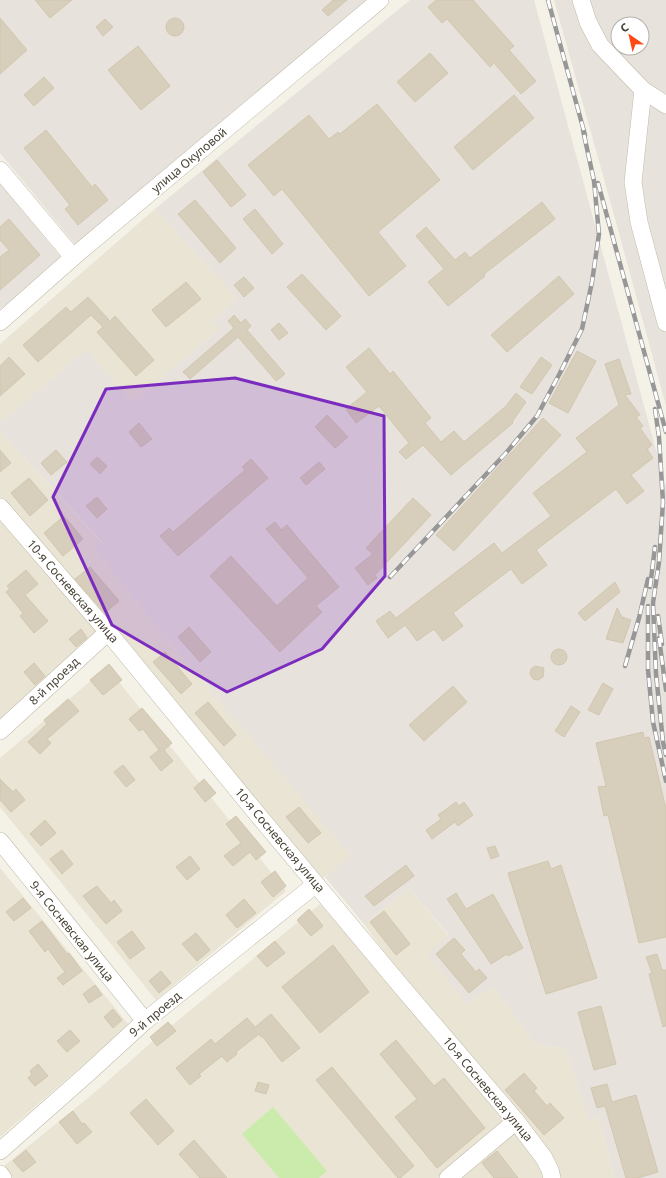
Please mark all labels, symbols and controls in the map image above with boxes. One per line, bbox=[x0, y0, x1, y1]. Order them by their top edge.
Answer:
north arrow bbox=[610, 16, 650, 56]
text: С bbox=[617, 19, 631, 36]
street label: улица Окуловой bbox=[148, 123, 230, 197]
street label: 10-я Сосневская улица bbox=[23, 536, 123, 646]
street label: 8-й проезд bbox=[25, 653, 83, 709]
street label: 10-я Сосневская улица bbox=[231, 784, 329, 896]
street label: 9-я Сосневская улица bbox=[26, 877, 118, 985]
street label: 9-й проезд bbox=[126, 987, 185, 1041]
street label: 10-я Сосневская улица bbox=[439, 1033, 537, 1145]

